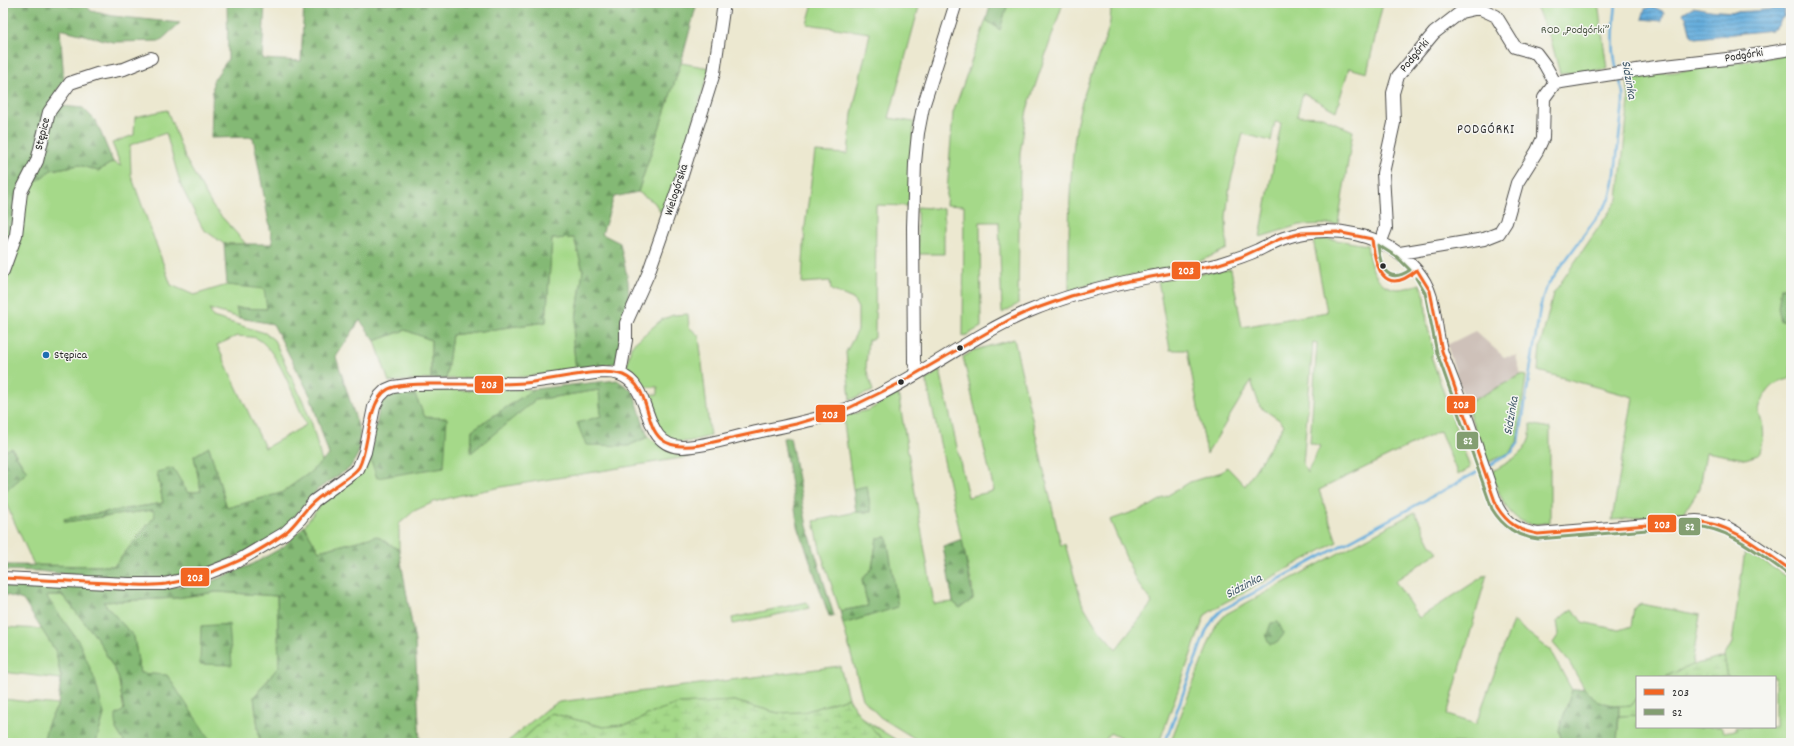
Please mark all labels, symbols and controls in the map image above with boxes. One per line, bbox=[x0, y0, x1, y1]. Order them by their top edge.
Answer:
park label: ROD „Podgórki” bbox=[1541, 22, 1610, 39]
street label: Podgórki bbox=[1396, 36, 1434, 76]
street label: Podgórki bbox=[1724, 45, 1764, 67]
water label: Sidzinka bbox=[1615, 59, 1641, 102]
street label: Stępice bbox=[31, 116, 55, 152]
district label: PODGÓRKI bbox=[1457, 121, 1515, 140]
street label: Wielogórska bbox=[661, 162, 693, 218]
line badge: 203 bbox=[1171, 261, 1201, 280]
unlabelled marker bbox=[1378, 261, 1388, 271]
text: 203 bbox=[1178, 264, 1194, 280]
unlabelled marker bbox=[955, 343, 965, 353]
place label: Stępica bbox=[54, 347, 88, 364]
marker: Stępica bbox=[41, 350, 51, 360]
line badge: 203 bbox=[474, 375, 504, 394]
unlabelled marker bbox=[896, 377, 906, 387]
text: 203 bbox=[481, 378, 497, 394]
water label: Sidzinka bbox=[1499, 394, 1525, 437]
line badge: 203 bbox=[1446, 395, 1476, 414]
text: 203 bbox=[1453, 398, 1469, 414]
line badge: 203 bbox=[815, 404, 846, 423]
text: 203 bbox=[822, 408, 838, 424]
line badge: S2 bbox=[1456, 431, 1479, 450]
text: S2 bbox=[1463, 434, 1473, 450]
line badge: 203 bbox=[1647, 514, 1677, 533]
line badge: S2 bbox=[1678, 517, 1701, 536]
text: 203 bbox=[1654, 518, 1670, 534]
text: S2 bbox=[1685, 520, 1695, 536]
line badge: 203 bbox=[180, 567, 210, 587]
water label: Sidzinka bbox=[1222, 569, 1266, 605]
text: 203 bbox=[187, 571, 203, 587]
legend bbox=[1636, 676, 1776, 728]
text: 203 bbox=[1672, 685, 1689, 702]
text: S2 bbox=[1672, 705, 1683, 722]

